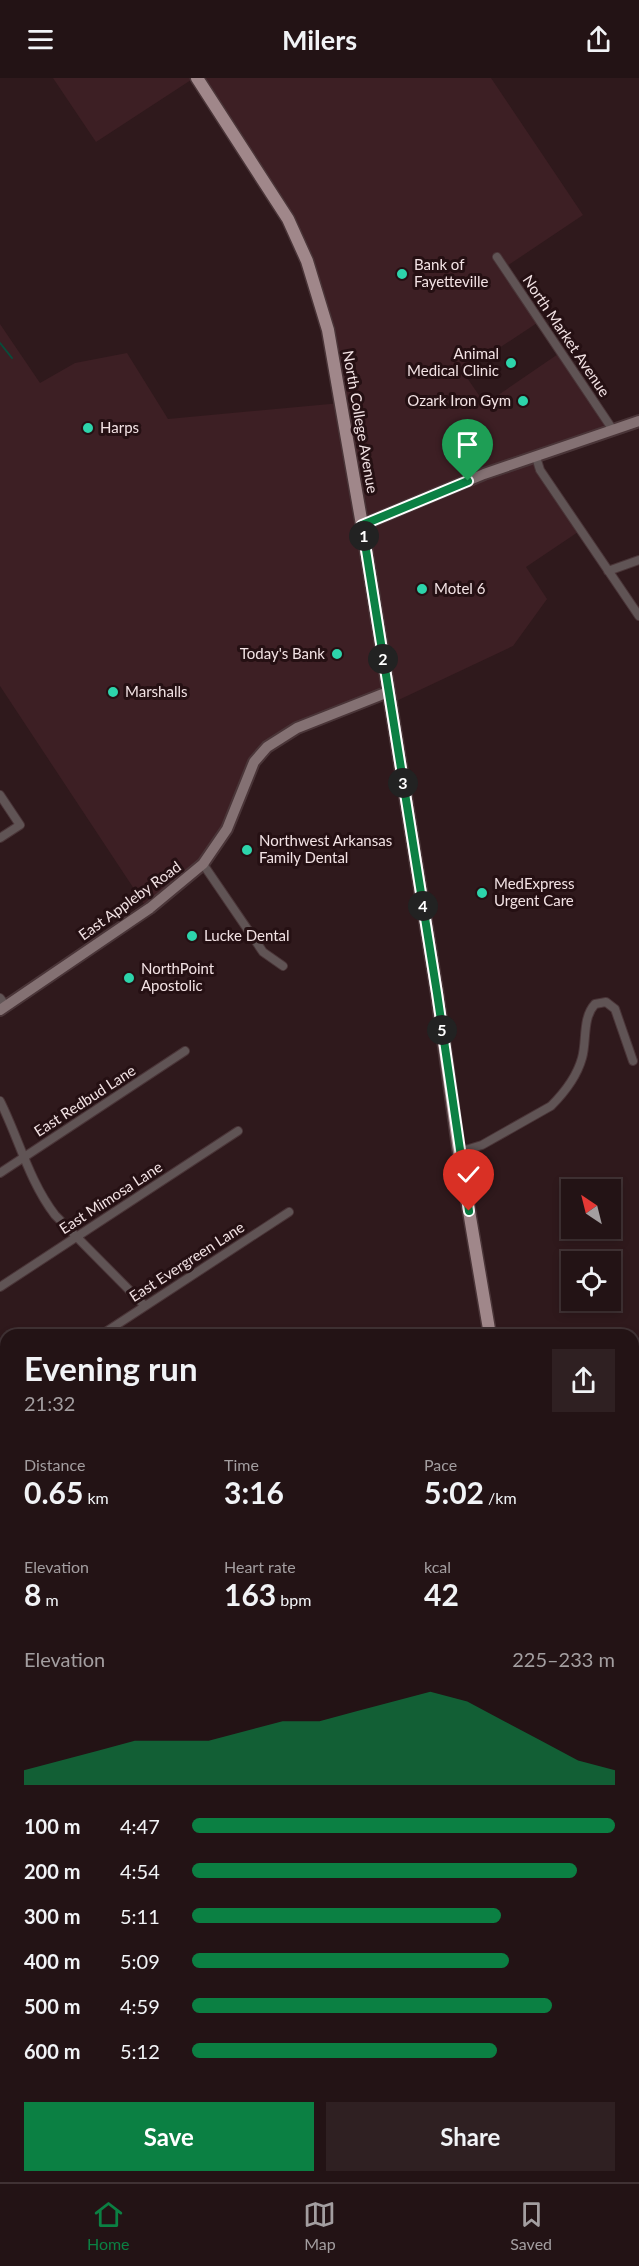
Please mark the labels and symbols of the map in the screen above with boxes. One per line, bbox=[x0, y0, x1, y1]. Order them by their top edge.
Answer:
place label: Bank of Fayetteville bbox=[414, 255, 488, 290]
marker: Bank of Fayetteville bbox=[395, 267, 409, 281]
street label: North Market Avenue bbox=[519, 271, 614, 400]
place label: Animal Medical Clinic bbox=[407, 344, 499, 379]
street label: North College Avenue bbox=[340, 349, 382, 495]
marker: Animal Medical Clinic bbox=[504, 356, 518, 370]
place label: Ozark Iron Gym bbox=[407, 391, 511, 409]
marker: Ozark Iron Gym bbox=[516, 394, 530, 408]
place label: Harps bbox=[100, 418, 139, 436]
pin bbox=[442, 419, 493, 481]
marker: Harps bbox=[81, 421, 95, 435]
pin: 1 bbox=[349, 521, 379, 551]
place label: Motel 6 bbox=[434, 579, 486, 597]
marker: Motel 6 bbox=[415, 582, 429, 596]
place label: Today's Bank bbox=[240, 644, 325, 662]
pin: 2 bbox=[368, 644, 398, 674]
marker: Today's Bank bbox=[330, 647, 344, 661]
place label: Marshalls bbox=[125, 682, 187, 700]
marker: Marshalls bbox=[106, 685, 120, 699]
pin: 3 bbox=[388, 768, 418, 798]
place label: Northwest Arkansas Family Dental bbox=[259, 831, 392, 866]
marker: Northwest Arkansas Family Dental bbox=[240, 843, 254, 857]
street label: East Appleby Road bbox=[75, 857, 184, 943]
place label: MedExpress Urgent Care bbox=[494, 874, 575, 909]
marker: MedExpress Urgent Care bbox=[475, 886, 489, 900]
pin: 4 bbox=[408, 891, 438, 921]
place label: Lucke Dental bbox=[204, 926, 290, 944]
marker: Lucke Dental bbox=[185, 929, 199, 943]
place label: NorthPoint Apostolic bbox=[141, 959, 215, 994]
marker: NorthPoint Apostolic bbox=[122, 971, 136, 985]
pin: 5 bbox=[427, 1015, 457, 1045]
street label: East Redbud Lane bbox=[30, 1061, 139, 1140]
pin bbox=[443, 1149, 494, 1211]
street label: East Mimosa Lane bbox=[56, 1157, 165, 1237]
north arrow bbox=[561, 1179, 621, 1239]
street label: East Evergreen Lane bbox=[126, 1217, 247, 1305]

